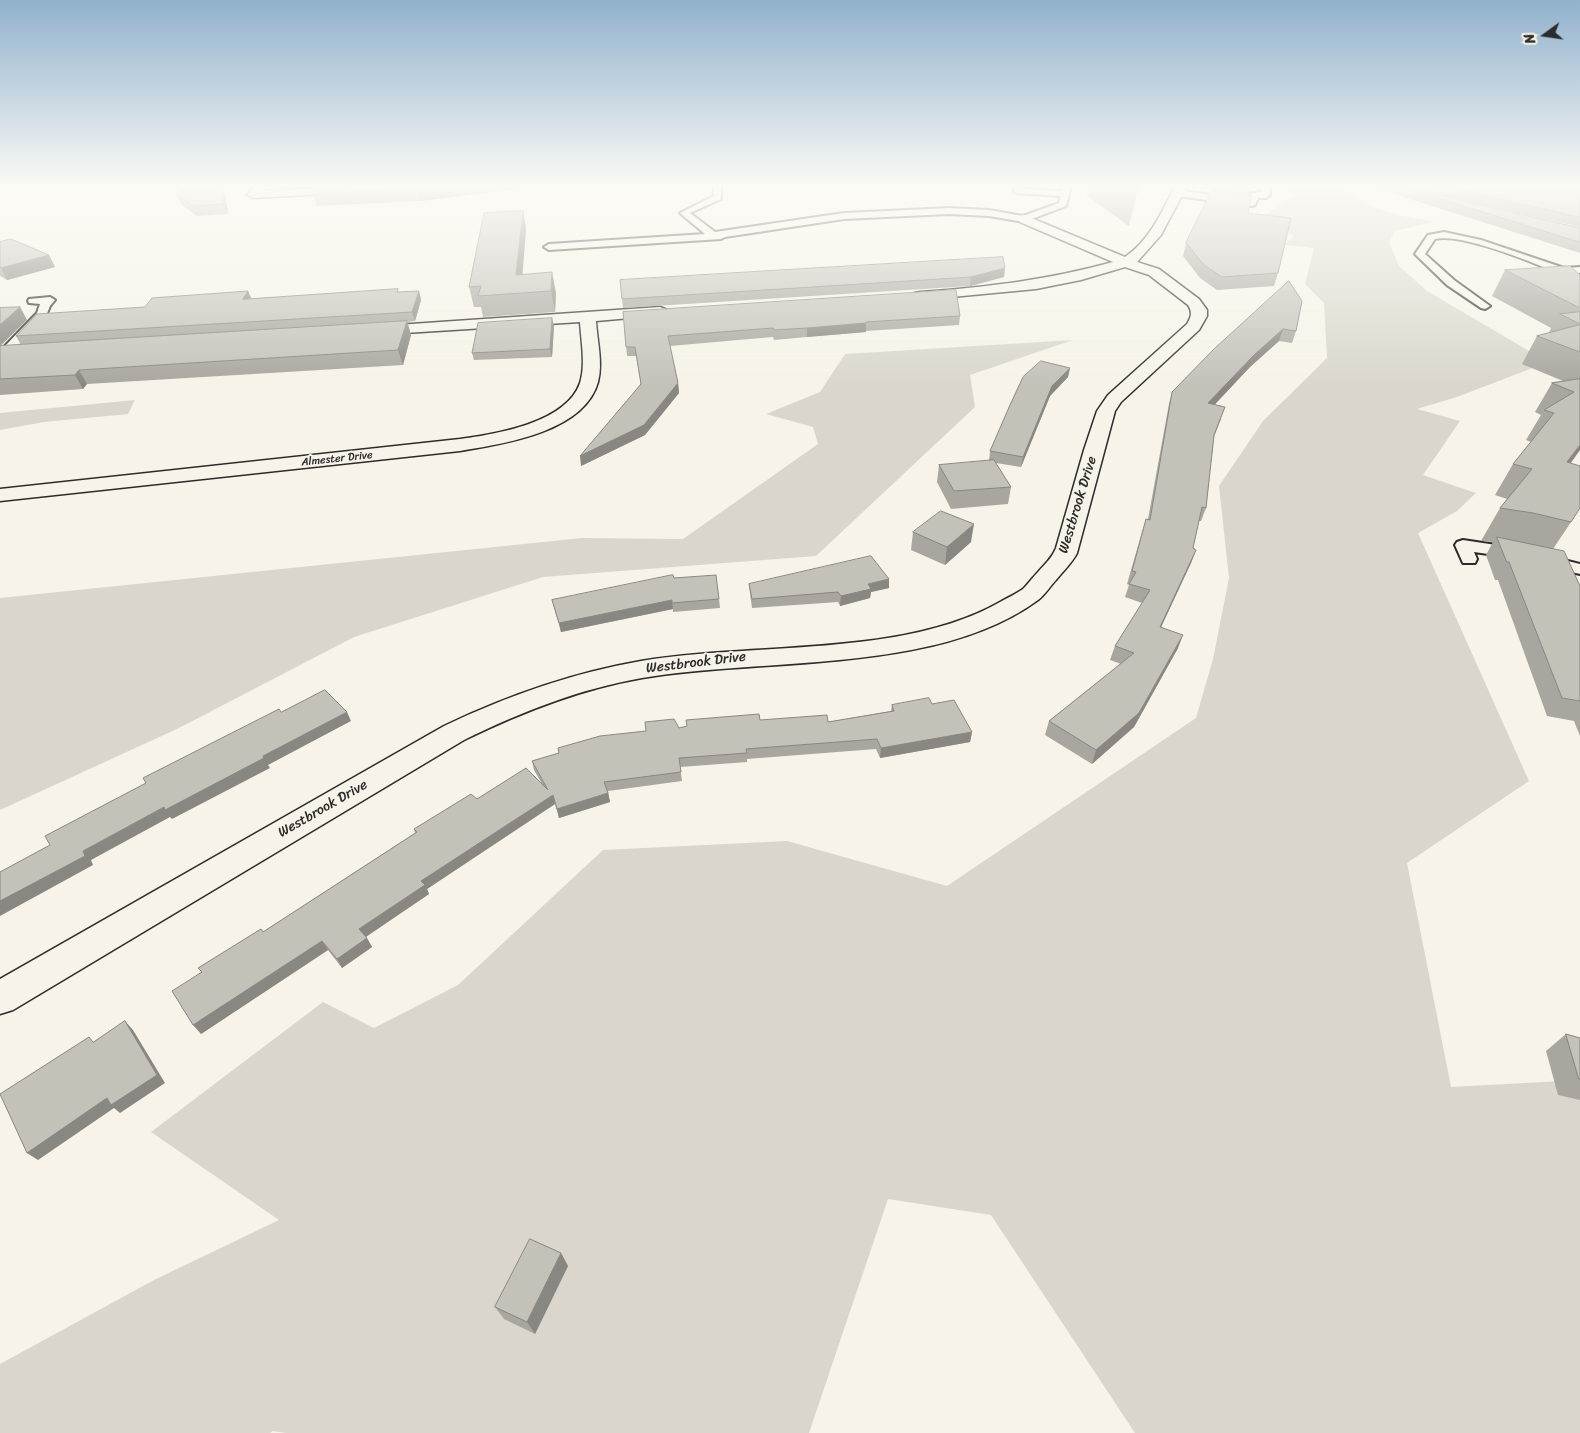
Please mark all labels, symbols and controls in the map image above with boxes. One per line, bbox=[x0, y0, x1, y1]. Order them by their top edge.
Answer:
north arrow bbox=[1520, 10, 1570, 60]
text: N bbox=[1517, 31, 1543, 46]
street label: Almester Drive bbox=[301, 449, 373, 469]
street label: Westbrook Drive bbox=[1055, 454, 1101, 556]
street label: Westbrook Drive bbox=[645, 649, 747, 677]
street label: Westbrook Drive bbox=[275, 777, 371, 841]

